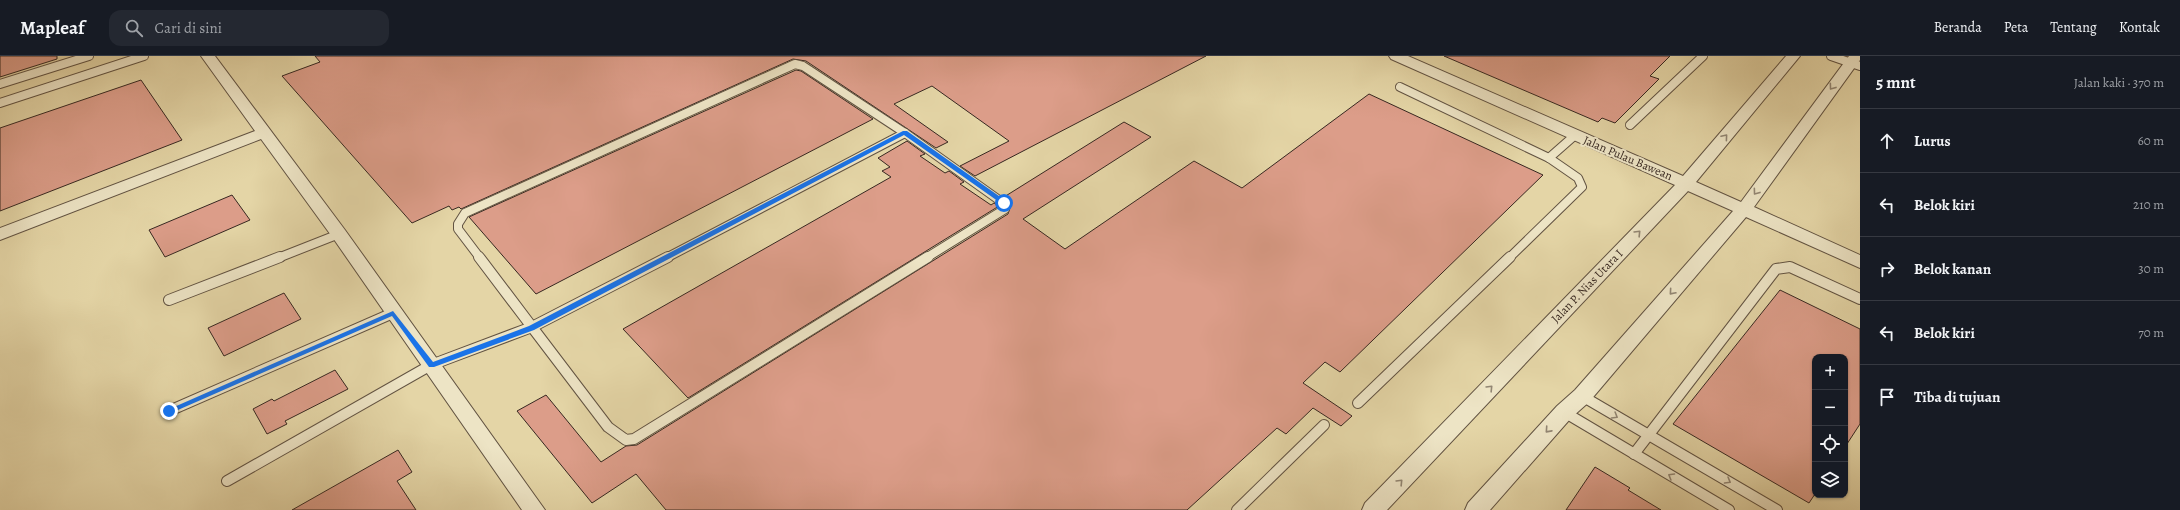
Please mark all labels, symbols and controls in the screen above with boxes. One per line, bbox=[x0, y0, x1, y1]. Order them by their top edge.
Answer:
search box bbox=[109, 10, 389, 46]
text: Mapleaf bbox=[20, 15, 85, 41]
icon: search bbox=[123, 17, 145, 39]
text: Cari di sini bbox=[155, 18, 222, 38]
text: Beranda bbox=[1934, 18, 1982, 37]
text: Peta bbox=[2004, 18, 2028, 37]
text: Tentang bbox=[2050, 18, 2097, 37]
text: Kontak bbox=[2119, 18, 2160, 37]
text: 5 mnt bbox=[1876, 71, 1916, 94]
text: Jalan kaki · 370 m bbox=[2074, 74, 2164, 91]
one-way arrow bbox=[1829, 83, 1837, 90]
icon: ahead bbox=[1876, 130, 1898, 152]
text: Lurus bbox=[1914, 131, 1951, 151]
street label: Jalan Pulau Bawean bbox=[1581, 132, 1675, 184]
text: 60 m bbox=[2138, 132, 2164, 149]
one-way arrow bbox=[1720, 134, 1727, 141]
one-way arrow bbox=[1754, 188, 1761, 195]
route start bbox=[995, 194, 1013, 212]
icon: left bbox=[1876, 194, 1898, 216]
text: Belok kiri bbox=[1914, 195, 1975, 215]
text: 210 m bbox=[2133, 196, 2164, 213]
one-way arrow bbox=[1633, 230, 1641, 238]
street label: Jalan P. Nias Utara I bbox=[1548, 246, 1626, 326]
icon: right bbox=[1876, 258, 1898, 280]
text: Belok kanan bbox=[1914, 259, 1991, 279]
text: 30 m bbox=[2138, 260, 2164, 277]
one-way arrow bbox=[1670, 287, 1677, 294]
icon: left bbox=[1876, 322, 1898, 344]
text: Belok kiri bbox=[1914, 323, 1975, 343]
text: 70 m bbox=[2138, 324, 2164, 341]
map controls bbox=[1812, 354, 1848, 498]
button: + bbox=[1812, 354, 1848, 390]
one-way arrow bbox=[1485, 385, 1493, 393]
icon: arrive bbox=[1876, 386, 1898, 408]
text: Tiba di tujuan bbox=[1914, 387, 2000, 407]
button: − bbox=[1812, 390, 1848, 426]
route end bbox=[160, 402, 178, 420]
one-way arrow bbox=[1611, 411, 1618, 418]
one-way arrow bbox=[1545, 425, 1553, 433]
button: locate bbox=[1812, 426, 1848, 462]
button: layers bbox=[1812, 462, 1848, 498]
one-way arrow bbox=[1668, 473, 1675, 480]
one-way arrow bbox=[1724, 477, 1731, 484]
one-way arrow bbox=[1395, 479, 1403, 487]

